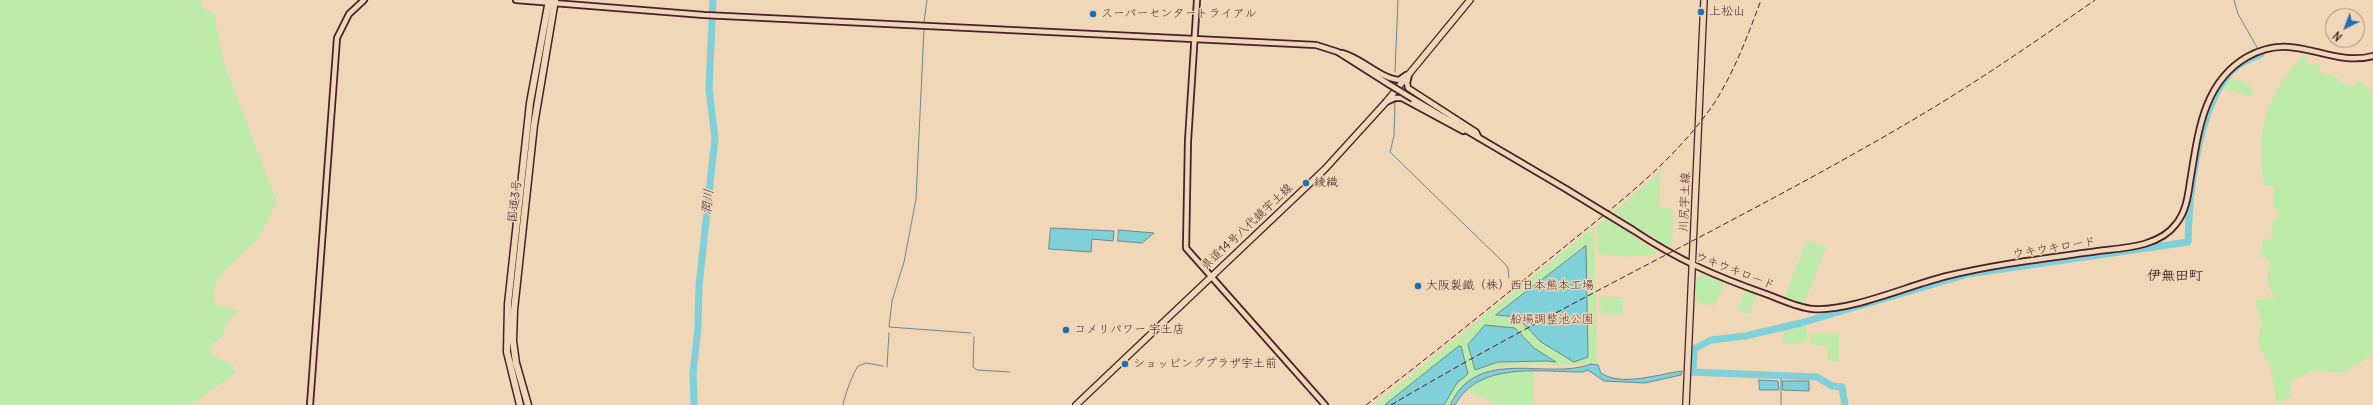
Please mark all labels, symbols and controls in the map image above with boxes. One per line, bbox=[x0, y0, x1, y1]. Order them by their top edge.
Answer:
place label: 上松山 bbox=[1709, 5, 1745, 19]
place label: スーパーセンタートライアル bbox=[1101, 7, 1257, 21]
marker: 上松山 bbox=[1696, 7, 1706, 17]
north arrow bbox=[2325, 8, 2365, 48]
marker: スーパーセンタートライアル bbox=[1088, 9, 1098, 19]
text: N bbox=[2330, 28, 2345, 44]
street label: 川尻宇土線 bbox=[1677, 172, 1693, 232]
place label: 綾織 bbox=[1314, 176, 1338, 190]
marker: 綾織 bbox=[1301, 178, 1311, 188]
street label: 国道3号 bbox=[505, 179, 525, 223]
street label: 県道14号八代鏡宇土線 bbox=[1198, 181, 1296, 273]
water label: 潤川 bbox=[699, 188, 717, 216]
street label: ウキウキロード bbox=[2011, 234, 2097, 262]
street label: ウキウキロード bbox=[1693, 249, 1777, 293]
district label: 伊無田町 bbox=[2147, 268, 2203, 284]
place label: 大阪製鐵（株）西日本熊本工場 bbox=[1426, 279, 1594, 293]
marker: 大阪製鐵（株）西日本熊本工場 bbox=[1413, 281, 1423, 291]
park label: 船場調整池公園 bbox=[1510, 313, 1594, 327]
place label: コメリパワー 宇土店 bbox=[1074, 323, 1185, 337]
marker: コメリパワー 宇土店 bbox=[1061, 325, 1071, 335]
place label: ショッピングプラザ宇土前 bbox=[1133, 357, 1277, 371]
marker: ショッピングプラザ宇土前 bbox=[1120, 359, 1130, 369]

